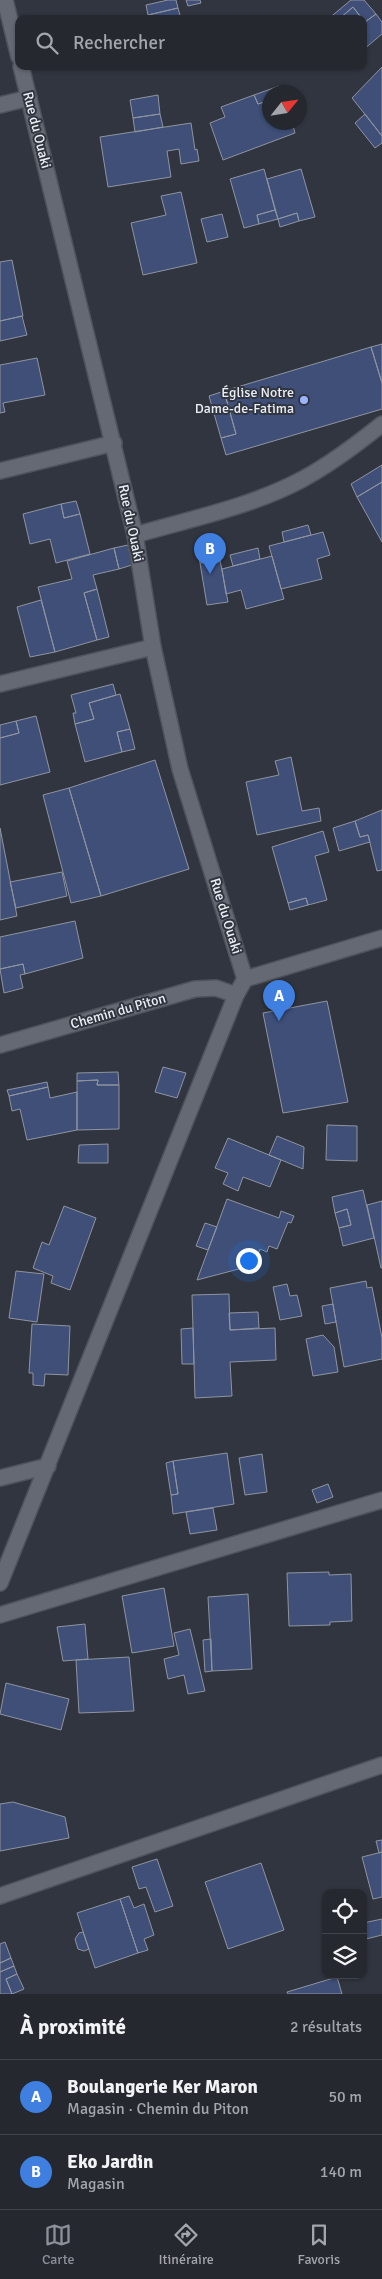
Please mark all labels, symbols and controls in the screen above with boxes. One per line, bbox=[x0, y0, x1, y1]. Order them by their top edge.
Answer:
search box bbox=[15, 15, 367, 70]
icon: search bbox=[33, 29, 61, 57]
text: Rechercher bbox=[73, 31, 165, 55]
north arrow bbox=[262, 85, 307, 130]
street label: Rue du Ouaki bbox=[19, 90, 55, 170]
place label: Église Notre Dame-de-Fatima bbox=[195, 384, 294, 417]
marker: Église Notre Dame-de-Fatima bbox=[298, 394, 310, 406]
street label: Rue du Ouaki bbox=[115, 483, 147, 563]
pin: B bbox=[194, 533, 226, 574]
street label: Rue du Ouaki bbox=[206, 876, 246, 956]
pin: A bbox=[263, 980, 295, 1021]
street label: Chemin du Piton bbox=[68, 989, 168, 1033]
your location bbox=[236, 1248, 262, 1274]
map controls bbox=[322, 1889, 367, 1979]
button: locate bbox=[322, 1889, 367, 1934]
button: layers bbox=[322, 1934, 367, 1979]
text: À proximité bbox=[20, 2014, 126, 2040]
text: 2 résultats bbox=[290, 2017, 362, 2037]
text: Boulangerie Ker Maron bbox=[67, 2075, 258, 2099]
text: A bbox=[31, 2087, 41, 2107]
text: 50 m bbox=[328, 2087, 362, 2107]
text: Magasin · Chemin du Piton bbox=[67, 2099, 249, 2119]
text: Eko Jardin bbox=[67, 2150, 154, 2174]
text: B bbox=[31, 2162, 41, 2182]
text: 140 m bbox=[320, 2162, 362, 2182]
text: Magasin bbox=[67, 2174, 125, 2194]
tab: Carte bbox=[42, 2221, 75, 2268]
tab: Itinéraire bbox=[158, 2221, 214, 2268]
tab: Favoris bbox=[298, 2221, 340, 2268]

